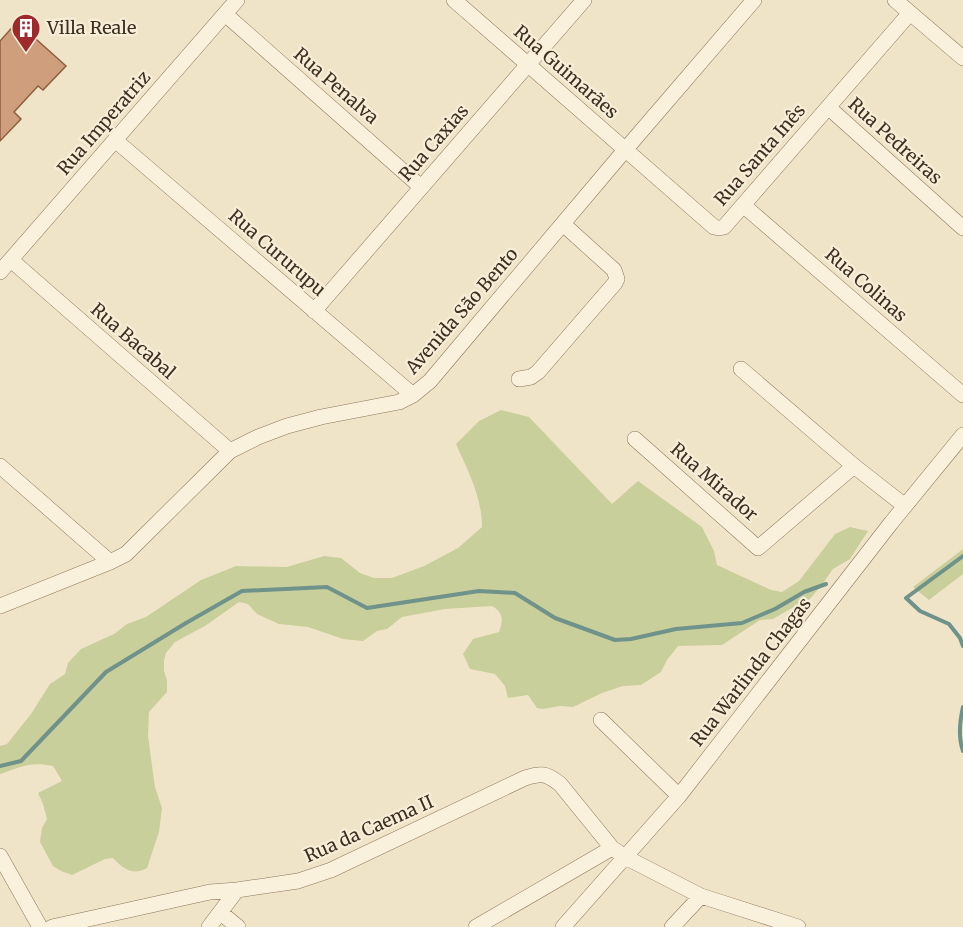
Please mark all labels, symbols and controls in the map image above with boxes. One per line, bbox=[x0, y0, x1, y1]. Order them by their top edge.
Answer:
building icon: Villa Reale bbox=[10, 12, 42, 54]
place label: Villa Reale bbox=[46, 16, 136, 39]
street label: Rua Guimarães bbox=[509, 20, 623, 123]
street label: Rua Penalva bbox=[289, 43, 384, 129]
street label: Rua Imperatriz bbox=[52, 66, 155, 180]
street label: Rua Pedreiras bbox=[844, 92, 947, 189]
street label: Rua Caxias bbox=[394, 99, 473, 186]
street label: Rua Santa Inês bbox=[709, 99, 810, 210]
street label: Rua Cururupu bbox=[224, 204, 331, 301]
street label: Avenida São Bento bbox=[400, 243, 523, 379]
street label: Rua Colinas bbox=[821, 243, 912, 327]
street label: Rua Bacabal bbox=[86, 298, 181, 384]
street label: Rua Mirador bbox=[666, 437, 763, 526]
street label: Rua Warlinda Chagas bbox=[685, 592, 816, 751]
street label: Rua da Caema II bbox=[301, 790, 437, 867]

